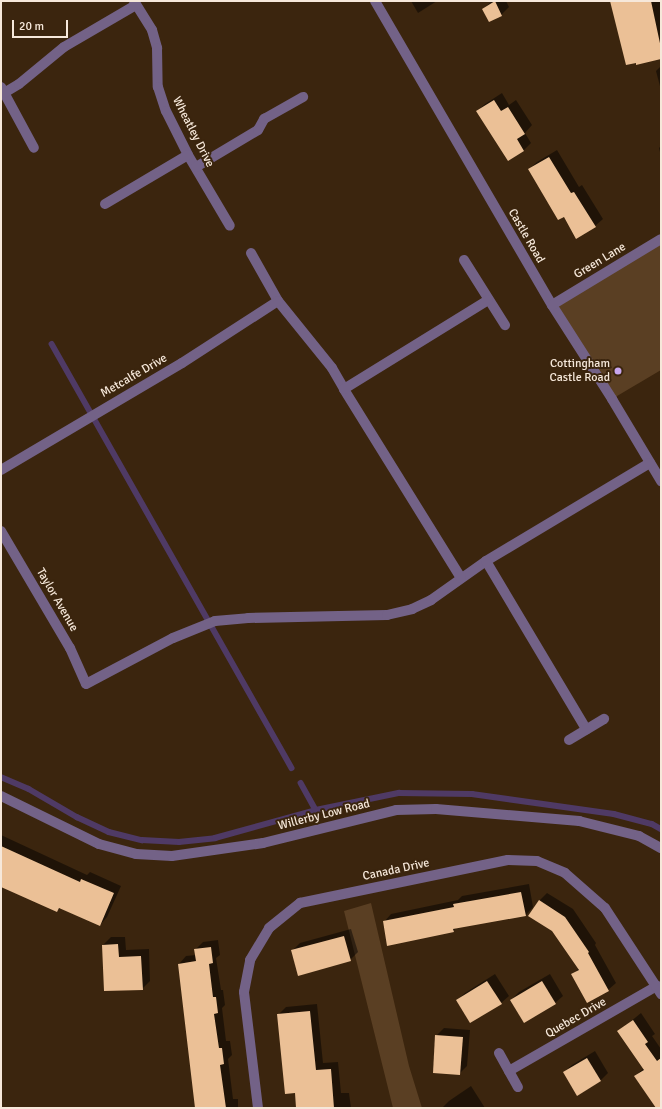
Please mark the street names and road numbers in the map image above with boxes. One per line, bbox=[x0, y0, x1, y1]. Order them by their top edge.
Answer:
street label: Wheatley Drive bbox=[169, 94, 217, 170]
street label: Castle Road bbox=[505, 206, 547, 266]
street label: Green Lane bbox=[571, 240, 629, 282]
street label: Metcalfe Drive bbox=[98, 351, 170, 401]
street label: Taylor Avenue bbox=[33, 566, 81, 634]
street label: Willerby Low Road bbox=[276, 797, 372, 833]
street label: Canada Drive bbox=[361, 856, 431, 884]
street label: Quebec Drive bbox=[543, 995, 609, 1041]

